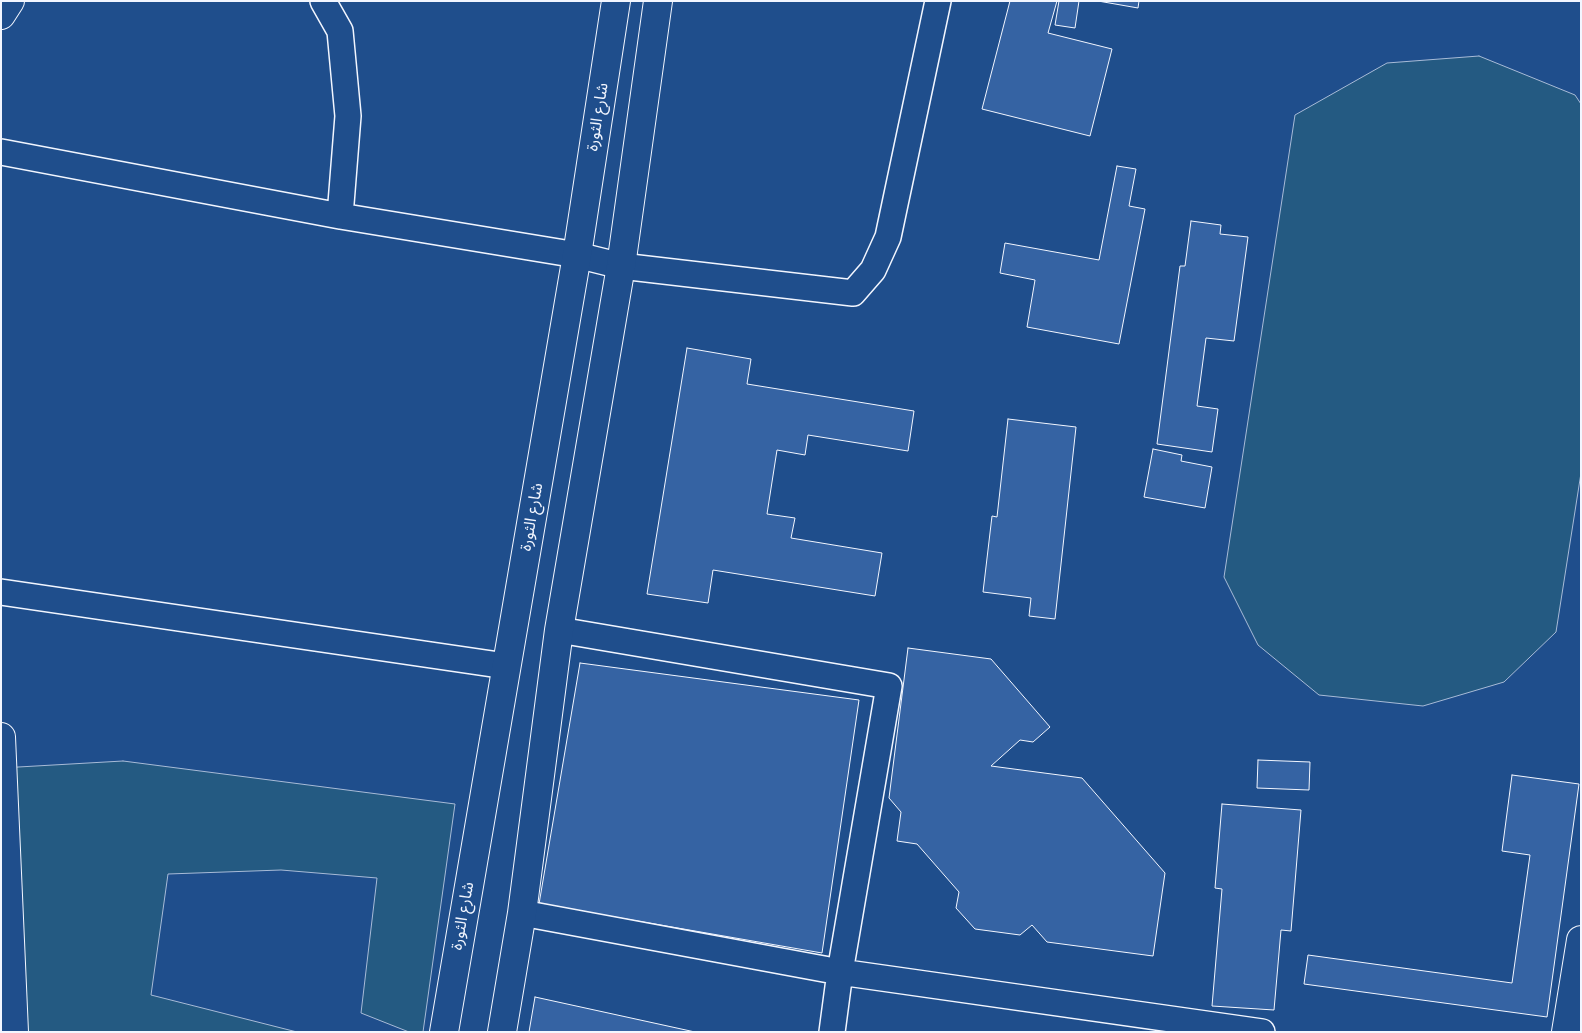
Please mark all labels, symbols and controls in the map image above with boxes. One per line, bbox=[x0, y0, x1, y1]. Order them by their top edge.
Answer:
street label: شارع الثورة bbox=[583, 82, 613, 152]
street label: شارع الثورة bbox=[517, 481, 547, 553]
street label: شارع الثورة bbox=[448, 880, 478, 952]

